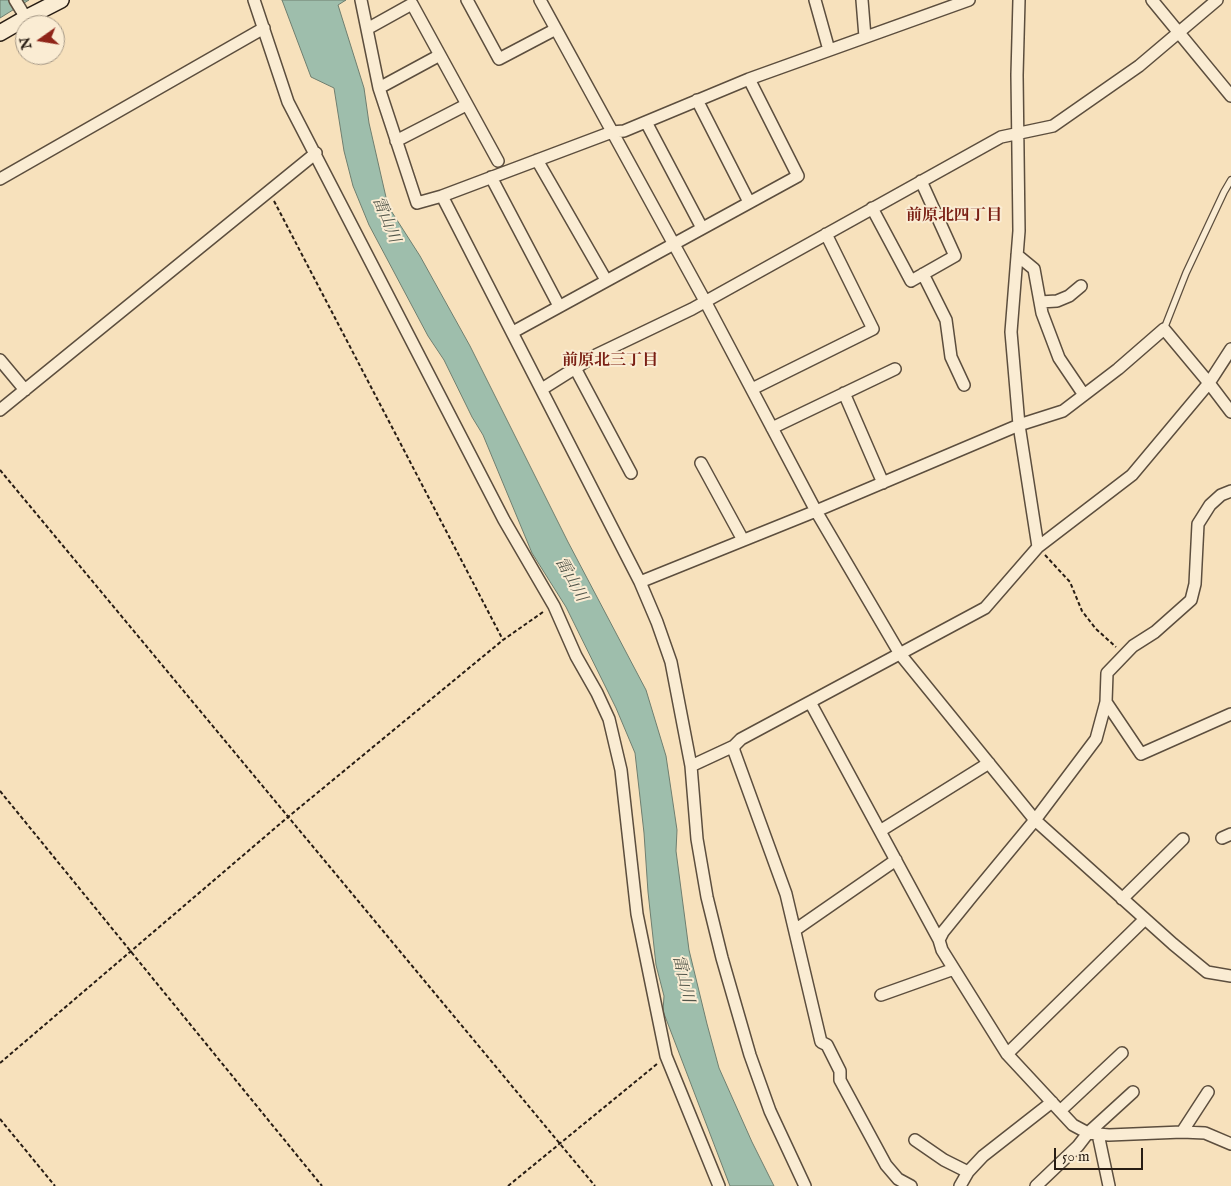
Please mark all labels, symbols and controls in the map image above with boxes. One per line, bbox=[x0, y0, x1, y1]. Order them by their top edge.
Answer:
north arrow bbox=[15, 15, 65, 65]
text: N bbox=[16, 35, 36, 51]
water label: 雷山川 bbox=[367, 194, 403, 246]
district label: 前原北四丁目 bbox=[906, 207, 1002, 227]
district label: 前原北三丁目 bbox=[562, 352, 658, 372]
water label: 雷山川 bbox=[550, 554, 590, 606]
water label: 雷山川 bbox=[667, 953, 697, 1005]
scale bar bbox=[1056, 1138, 1145, 1170]
text: 50 m bbox=[1062, 1147, 1090, 1166]

